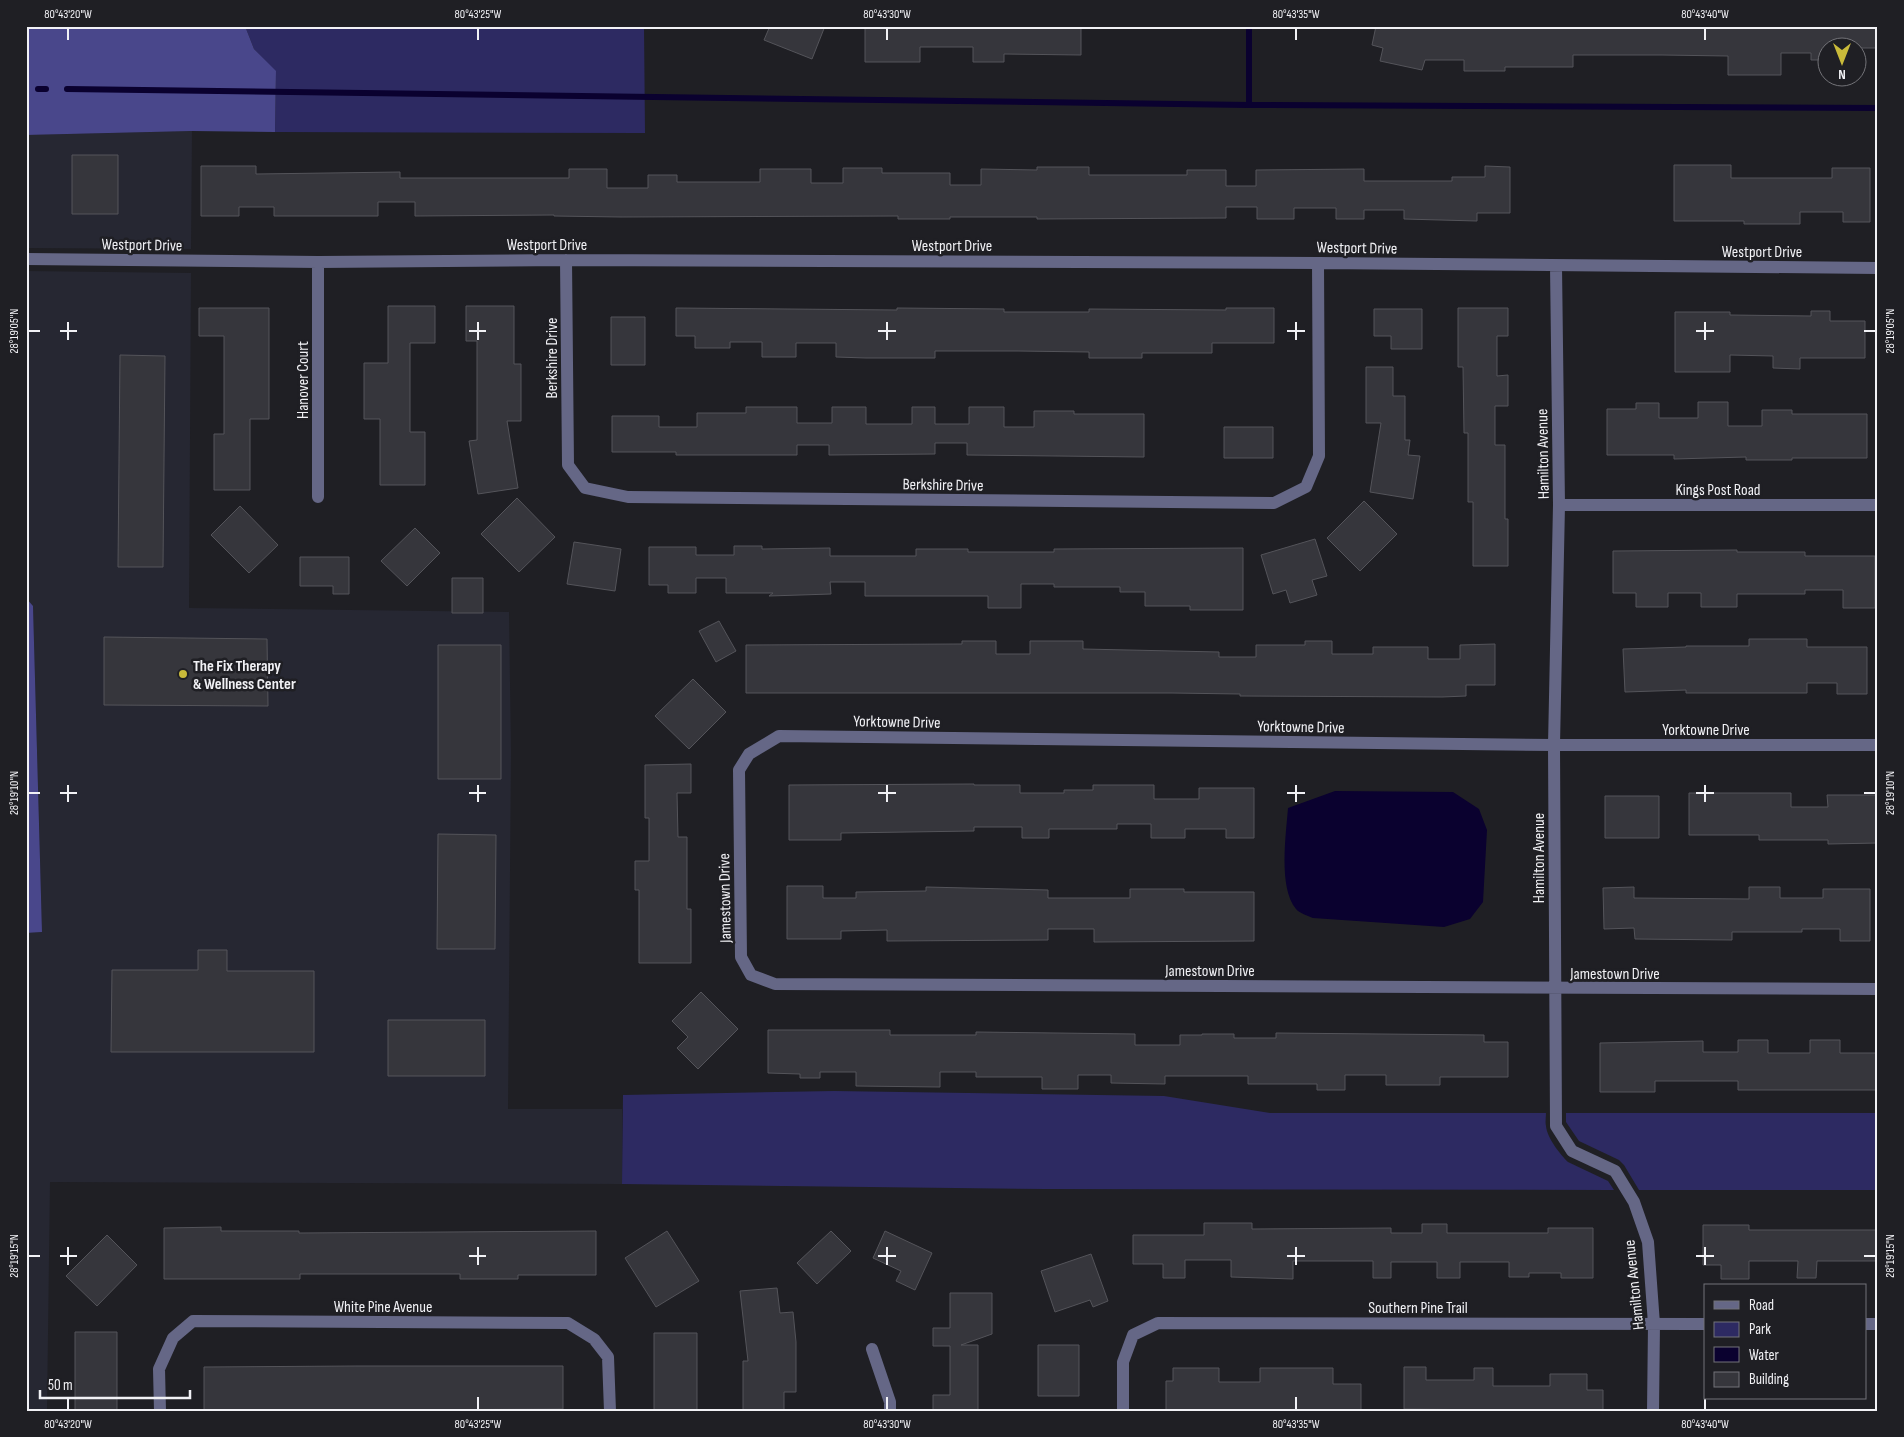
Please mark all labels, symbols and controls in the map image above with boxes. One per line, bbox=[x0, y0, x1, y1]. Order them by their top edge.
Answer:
text: 80°43'20"W bbox=[44, 7, 92, 22]
text: 80°43'25"W bbox=[455, 7, 502, 22]
text: 80°43'30"W bbox=[863, 7, 911, 22]
text: 80°43'35"W bbox=[1273, 7, 1320, 22]
text: 80°43'40"W bbox=[1681, 7, 1729, 22]
north arrow bbox=[1816, 38, 1866, 88]
text: N bbox=[1838, 66, 1846, 83]
street label: Westport Drive bbox=[102, 235, 182, 256]
street label: Westport Drive bbox=[507, 236, 587, 255]
street label: Westport Drive bbox=[912, 237, 992, 256]
street label: Westport Drive bbox=[1317, 238, 1397, 259]
street label: Westport Drive bbox=[1722, 243, 1802, 262]
text: 28°19'05"N bbox=[7, 309, 22, 353]
text: 28°19'05"N bbox=[1883, 309, 1898, 353]
street label: Berkshire Drive bbox=[543, 318, 562, 398]
street label: Hanover Court bbox=[294, 341, 313, 419]
street label: Hamilton Avenue bbox=[1533, 409, 1554, 499]
street label: Berkshire Drive bbox=[902, 475, 984, 496]
street label: Kings Post Road bbox=[1676, 481, 1761, 500]
place label: The Fix Therapy & Wellness Center bbox=[193, 657, 296, 694]
marker: The Fix Therapy & Wellness Center bbox=[177, 668, 189, 680]
street label: Yorktowne Drive bbox=[853, 712, 941, 733]
street label: Yorktowne Drive bbox=[1257, 717, 1345, 738]
street label: Yorktowne Drive bbox=[1662, 721, 1750, 740]
text: 28°19'10"N bbox=[7, 771, 22, 815]
text: 28°19'10"N bbox=[1883, 771, 1898, 815]
street label: Hamilton Avenue bbox=[1530, 813, 1549, 903]
street label: Jamestown Drive bbox=[715, 853, 736, 944]
street label: Jamestown Drive bbox=[1164, 962, 1255, 981]
street label: Jamestown Drive bbox=[1569, 965, 1660, 984]
text: 28°19'15"N bbox=[7, 1234, 22, 1278]
text: 28°19'15"N bbox=[1883, 1234, 1898, 1278]
street label: Hamilton Avenue bbox=[1620, 1239, 1649, 1331]
legend bbox=[1704, 1284, 1866, 1400]
text: Road bbox=[1749, 1296, 1774, 1315]
street label: White Pine Avenue bbox=[334, 1298, 432, 1317]
street label: Southern Pine Trail bbox=[1368, 1299, 1468, 1318]
text: Park bbox=[1749, 1320, 1771, 1339]
text: Water bbox=[1749, 1346, 1780, 1365]
scale bar bbox=[40, 1367, 190, 1399]
text: Building bbox=[1749, 1370, 1789, 1389]
text: 50 m bbox=[48, 1376, 73, 1395]
text: 80°43'20"W bbox=[44, 1417, 92, 1432]
text: 80°43'25"W bbox=[455, 1417, 502, 1432]
text: 80°43'30"W bbox=[863, 1417, 911, 1432]
text: 80°43'35"W bbox=[1273, 1417, 1320, 1432]
text: 80°43'40"W bbox=[1681, 1417, 1729, 1432]

